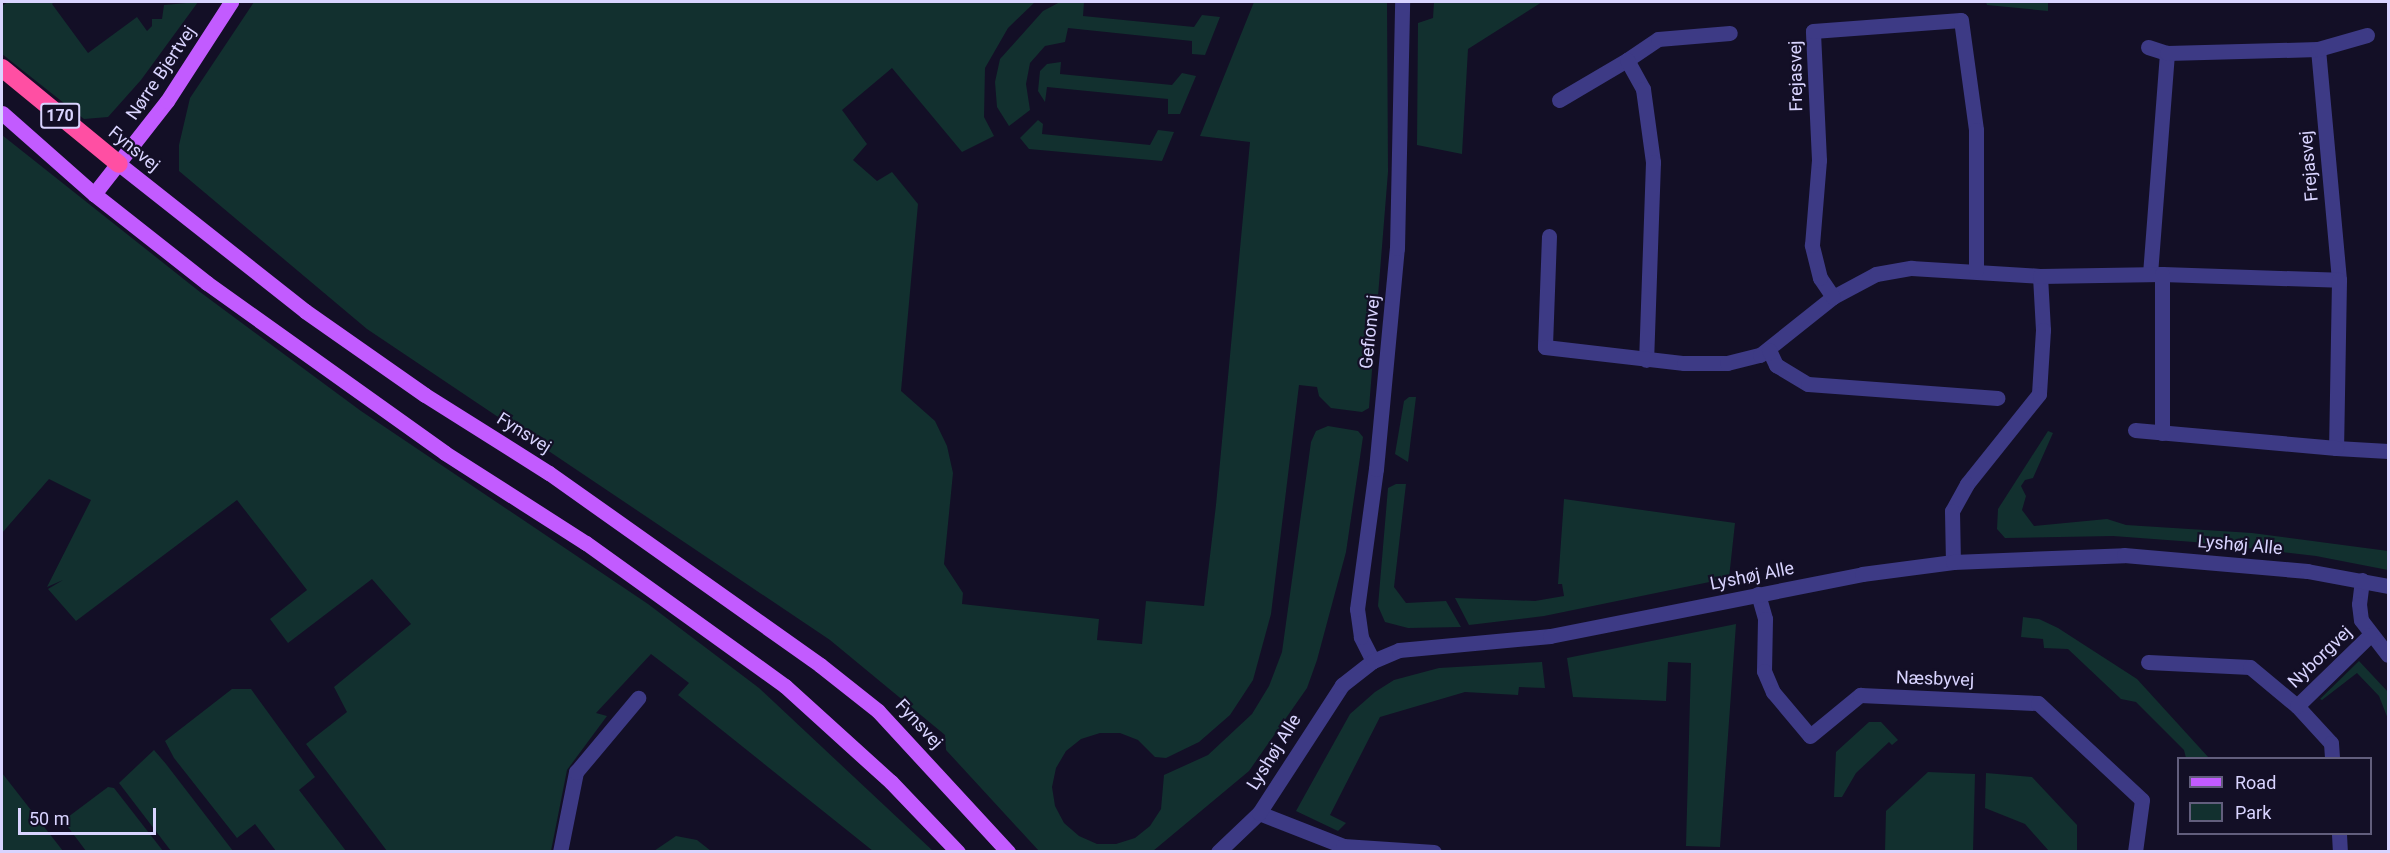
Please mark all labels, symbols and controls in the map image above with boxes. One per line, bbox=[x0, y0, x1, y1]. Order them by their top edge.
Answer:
street label: Nørre Bjertvej bbox=[122, 22, 200, 124]
street label: Frejasvej bbox=[1785, 40, 1807, 112]
road number: 170 bbox=[39, 103, 81, 129]
street label: Fynsvej bbox=[104, 122, 164, 176]
street label: Frejasvej bbox=[2295, 130, 2323, 202]
street label: Gefionvej bbox=[1355, 294, 1385, 370]
street label: Fynsvej bbox=[493, 408, 555, 458]
street label: Lyshøj Alle bbox=[2197, 531, 2283, 559]
street label: Lyshøj Alle bbox=[1708, 557, 1796, 595]
street label: Nyborgvej bbox=[2284, 621, 2356, 693]
street label: Næsbyvej bbox=[1895, 667, 1975, 691]
street label: Fynsvej bbox=[891, 695, 947, 753]
street label: Lyshøj Alle bbox=[1242, 710, 1306, 794]
legend bbox=[2177, 757, 2372, 835]
text: Road bbox=[2235, 772, 2276, 793]
scale bar bbox=[21, 796, 159, 834]
text: Park bbox=[2235, 802, 2271, 823]
text: 50 m bbox=[29, 808, 69, 829]

